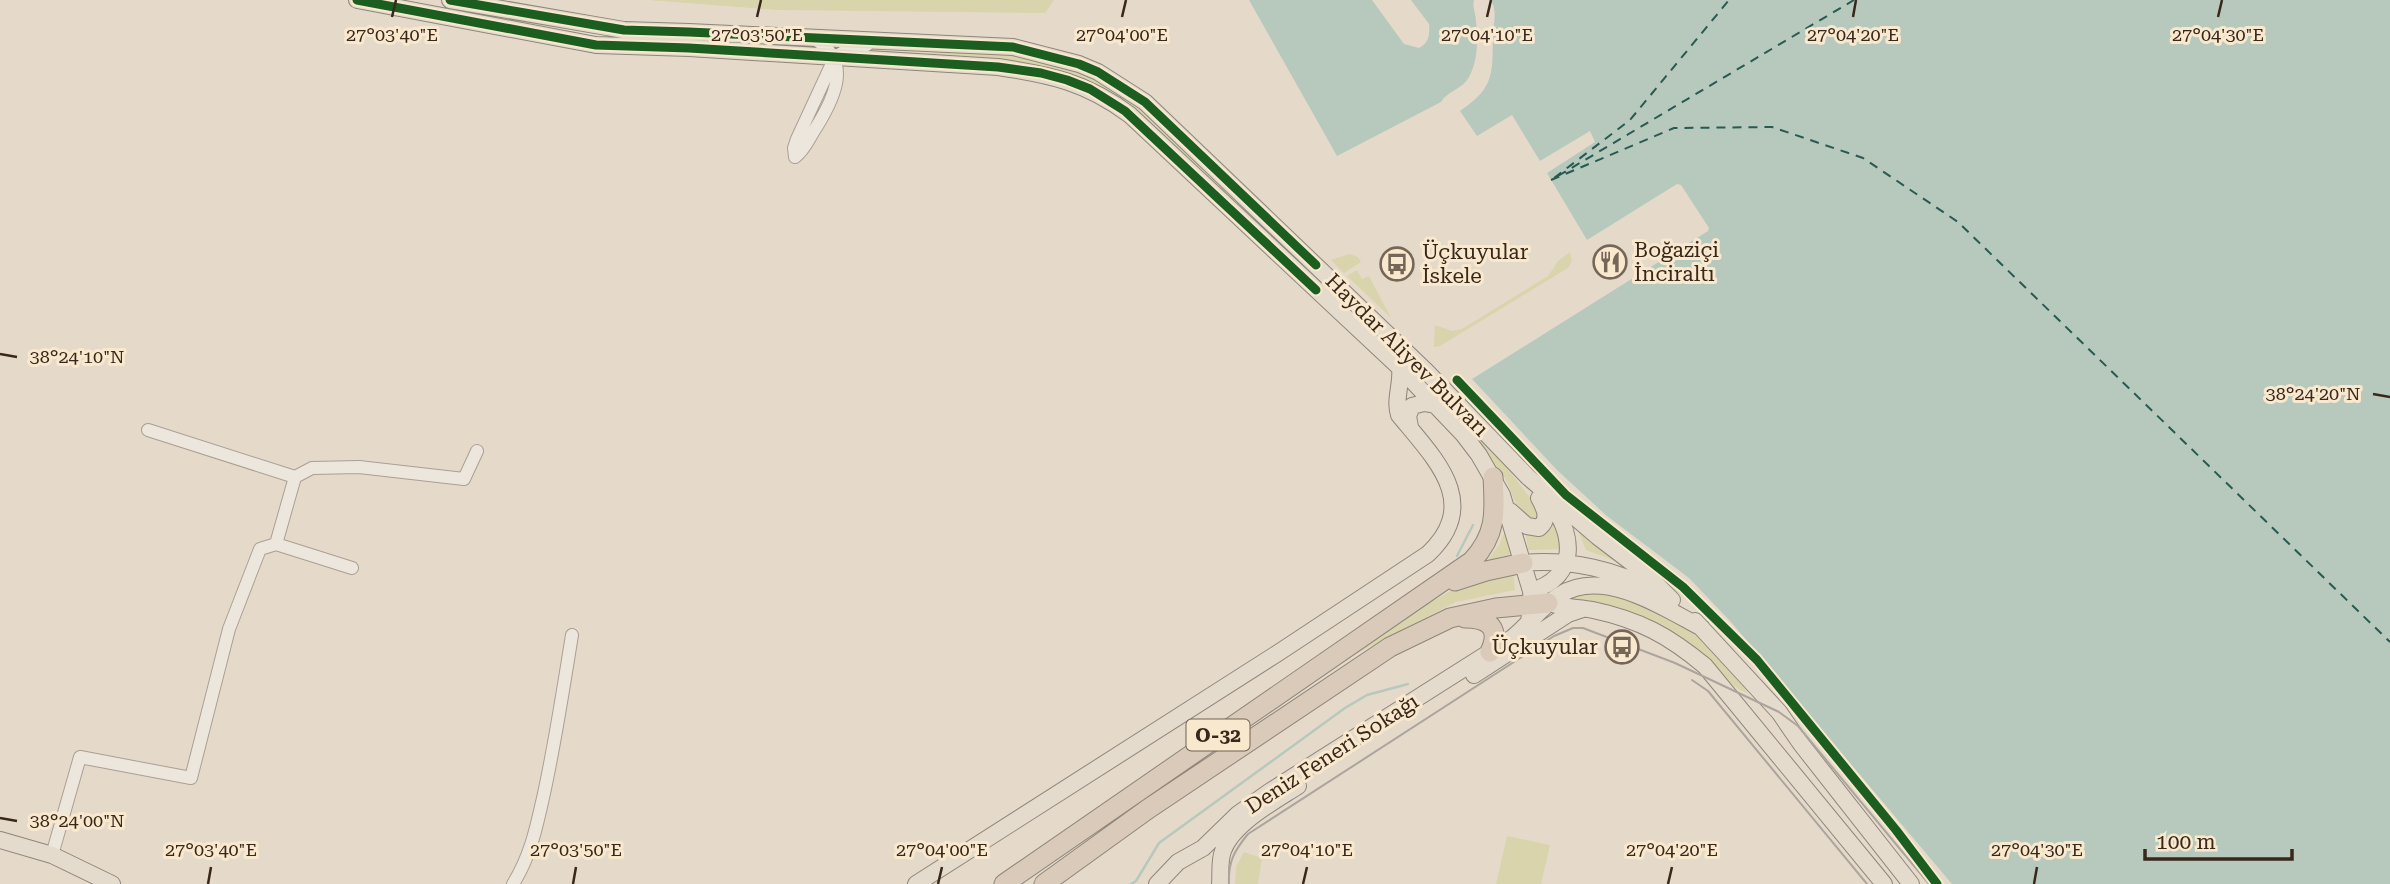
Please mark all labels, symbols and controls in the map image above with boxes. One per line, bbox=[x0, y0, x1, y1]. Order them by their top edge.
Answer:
text: 27°03'40"E bbox=[346, 24, 438, 45]
text: 27°03'50"E bbox=[711, 24, 803, 45]
text: 27°04'00"E bbox=[1076, 24, 1168, 45]
text: 27°04'10"E bbox=[1441, 24, 1533, 45]
text: 27°04'20"E bbox=[1807, 24, 1899, 45]
text: 27°04'30"E bbox=[2172, 24, 2264, 45]
place label: Boğaziçi İnciraltı bbox=[1634, 238, 1719, 286]
place label: Üçkuyular İskele bbox=[1422, 239, 1529, 288]
restaurant icon: Boğaziçi İnciraltı bbox=[1591, 243, 1629, 281]
bus stop icon: Üçkuyular İskele bbox=[1378, 245, 1416, 283]
street label: Haydar Aliyev Bulvarı bbox=[1321, 269, 1493, 441]
text: 38°24'10"N bbox=[30, 346, 124, 367]
text: 38°24'20"N bbox=[2266, 383, 2360, 404]
bus stop icon: Üçkuyular bbox=[1603, 628, 1641, 666]
place label: Üçkuyular bbox=[1492, 634, 1598, 659]
street label: Deniz Feneri Sokağı bbox=[1241, 689, 1423, 819]
road number: O-32 bbox=[1186, 720, 1250, 750]
text: 38°24'00"N bbox=[30, 810, 124, 831]
scale bar bbox=[2145, 818, 2292, 862]
text: 100 m bbox=[2156, 830, 2216, 854]
text: 27°03'40"E bbox=[165, 839, 257, 860]
text: 27°03'50"E bbox=[530, 839, 622, 860]
text: 27°04'00"E bbox=[896, 839, 988, 860]
text: 27°04'10"E bbox=[1261, 839, 1353, 860]
text: 27°04'20"E bbox=[1626, 839, 1718, 860]
text: 27°04'30"E bbox=[1991, 839, 2083, 860]

